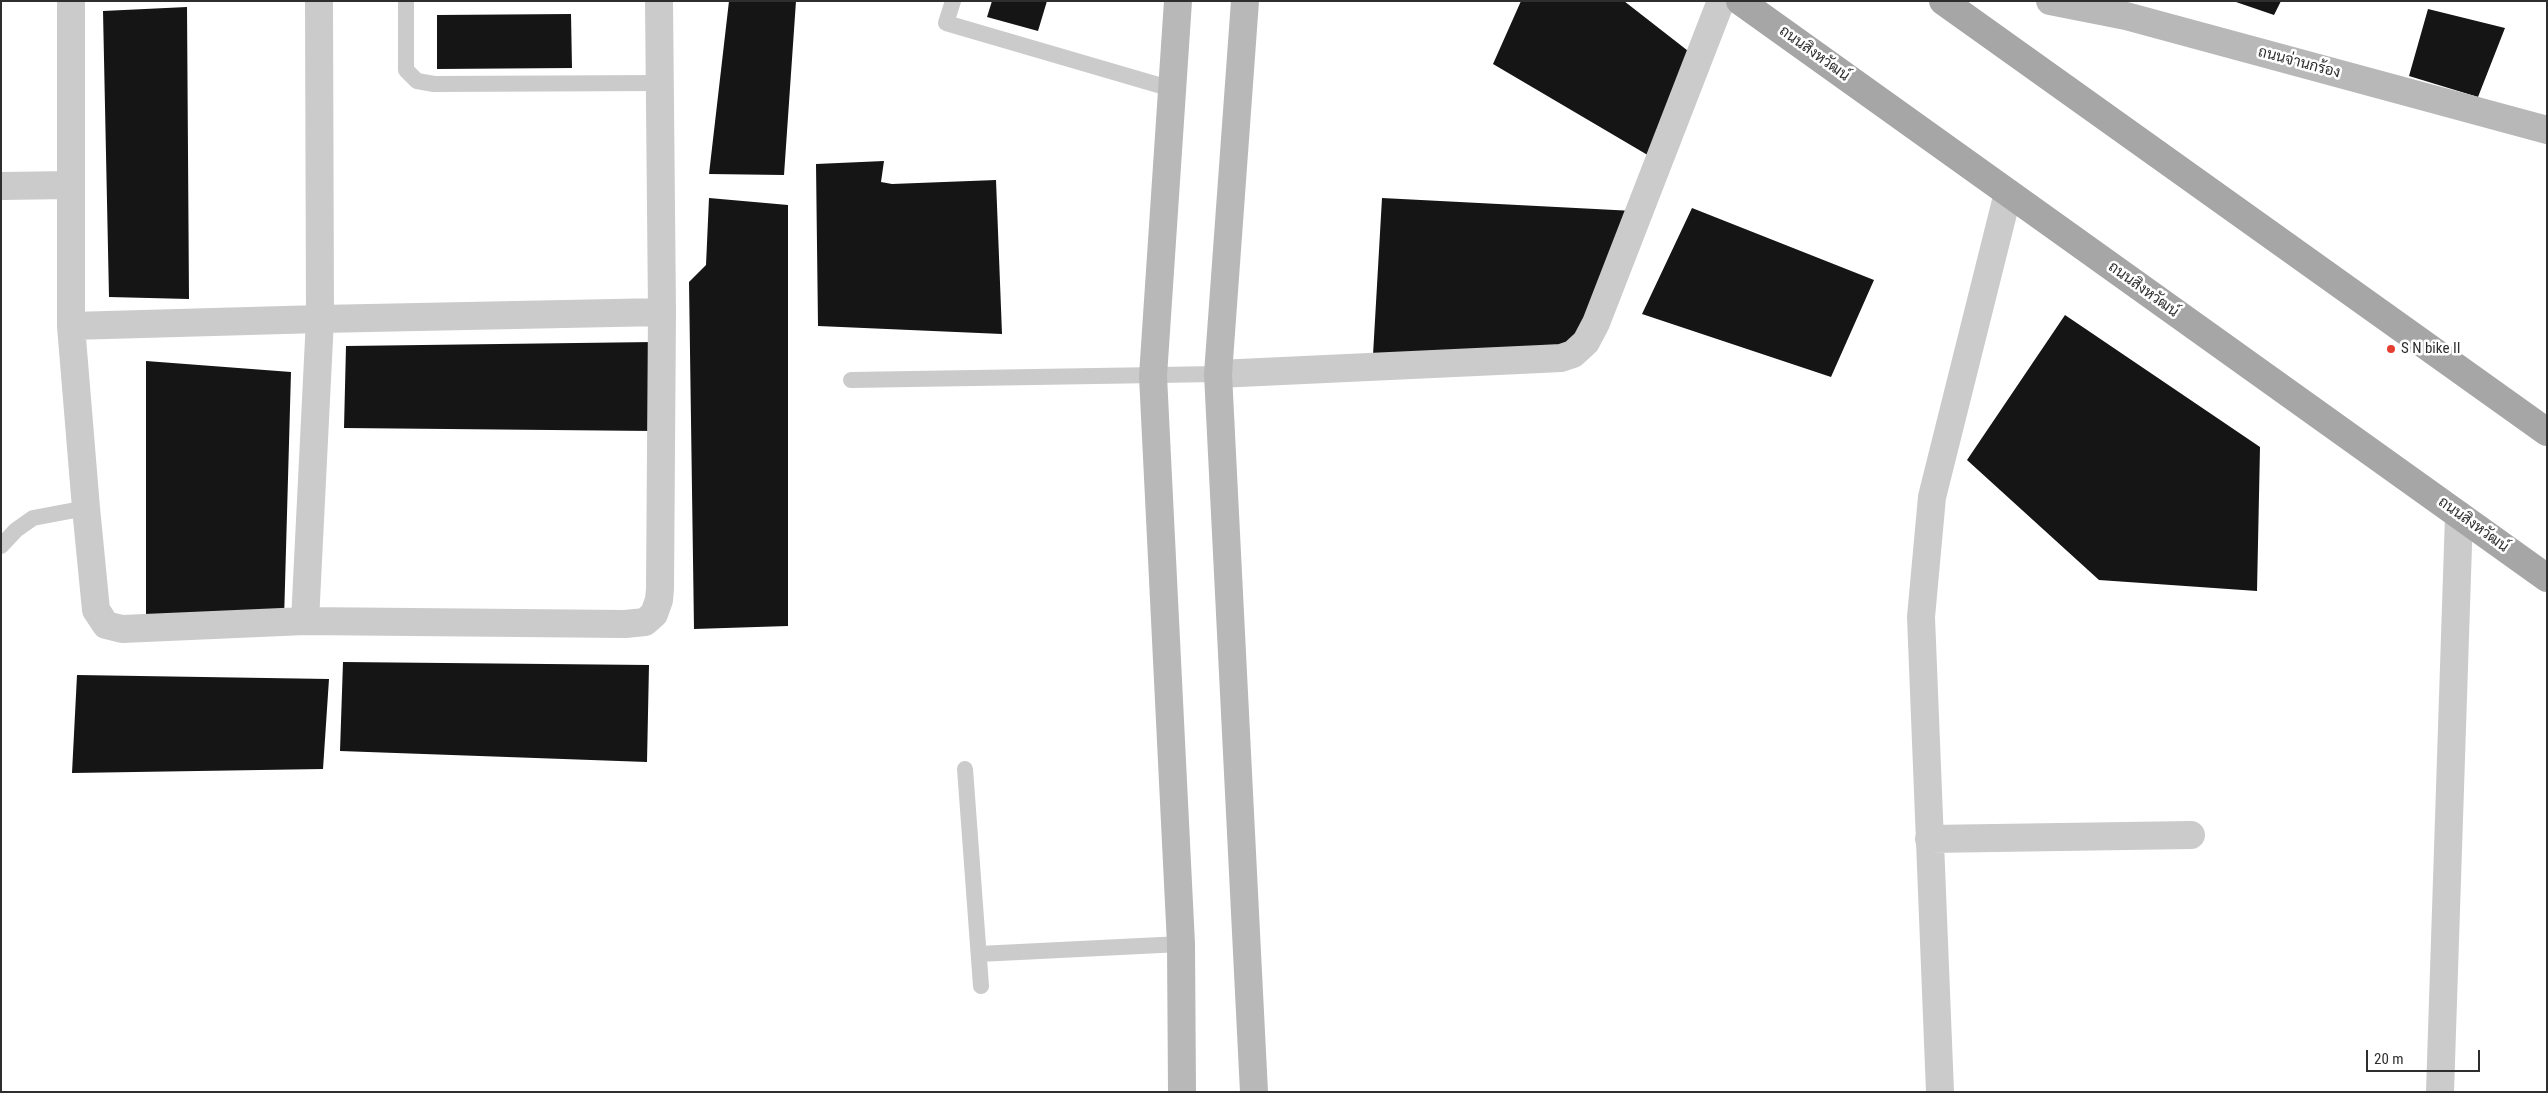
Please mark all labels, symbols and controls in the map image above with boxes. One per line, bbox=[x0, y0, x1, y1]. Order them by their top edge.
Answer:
street label: ถนนสิงหวัฒน์ bbox=[1775, 22, 1853, 86]
street label: ถนนจ่านกร้อง bbox=[2256, 43, 2342, 83]
street label: ถนนสิงหวัฒน์ bbox=[2104, 258, 2182, 322]
place label: S N bike II bbox=[2401, 340, 2460, 358]
marker: S N bike II bbox=[2385, 343, 2397, 355]
street label: ถนนสิงหวัฒน์ bbox=[2434, 493, 2512, 557]
scale bar bbox=[2368, 1040, 2482, 1072]
text: 20 m bbox=[2374, 1050, 2404, 1068]

